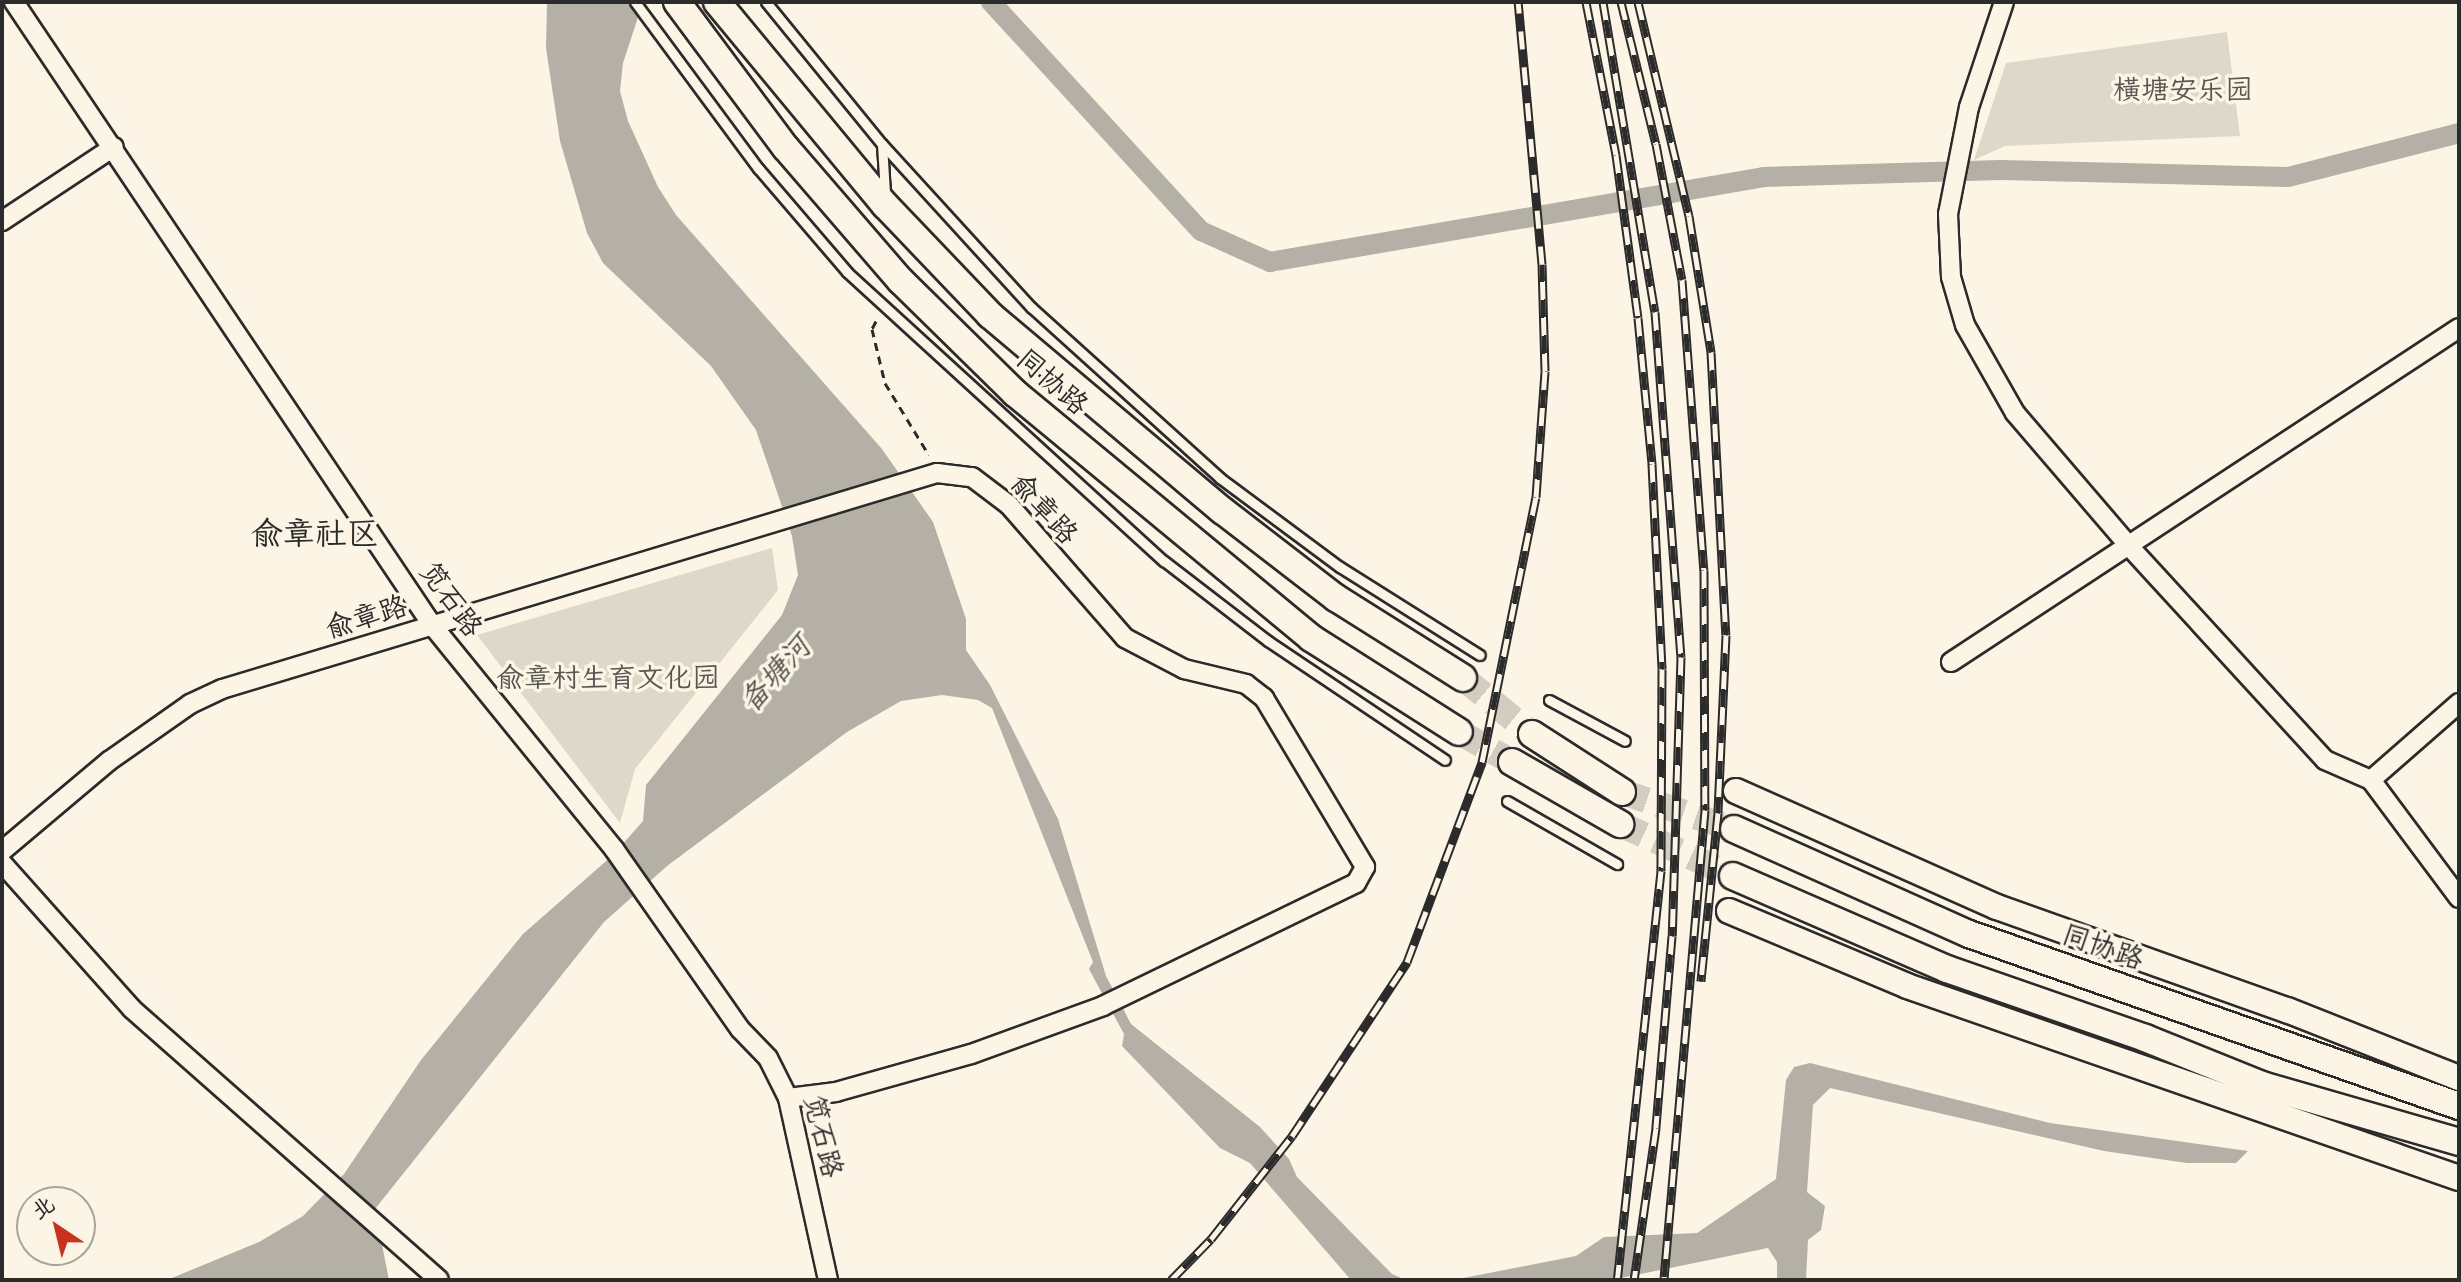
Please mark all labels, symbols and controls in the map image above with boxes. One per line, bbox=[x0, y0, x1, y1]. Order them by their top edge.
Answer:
park label: 横塘安乐园 bbox=[2113, 72, 2253, 106]
street label: 同协路 bbox=[1010, 341, 1096, 421]
street label: 俞章路 bbox=[1004, 466, 1086, 550]
district label: 俞章社区 bbox=[251, 514, 379, 552]
street label: 笕石路 bbox=[414, 555, 490, 643]
street label: 俞章路 bbox=[321, 588, 411, 644]
water label: 备塘河 bbox=[732, 629, 818, 719]
park label: 俞章村生育文化园 bbox=[496, 660, 720, 694]
street label: 同协路 bbox=[2058, 916, 2148, 976]
street label: 笕石路 bbox=[798, 1091, 850, 1181]
north arrow bbox=[16, 1186, 96, 1266]
text: 北 bbox=[26, 1190, 60, 1225]

